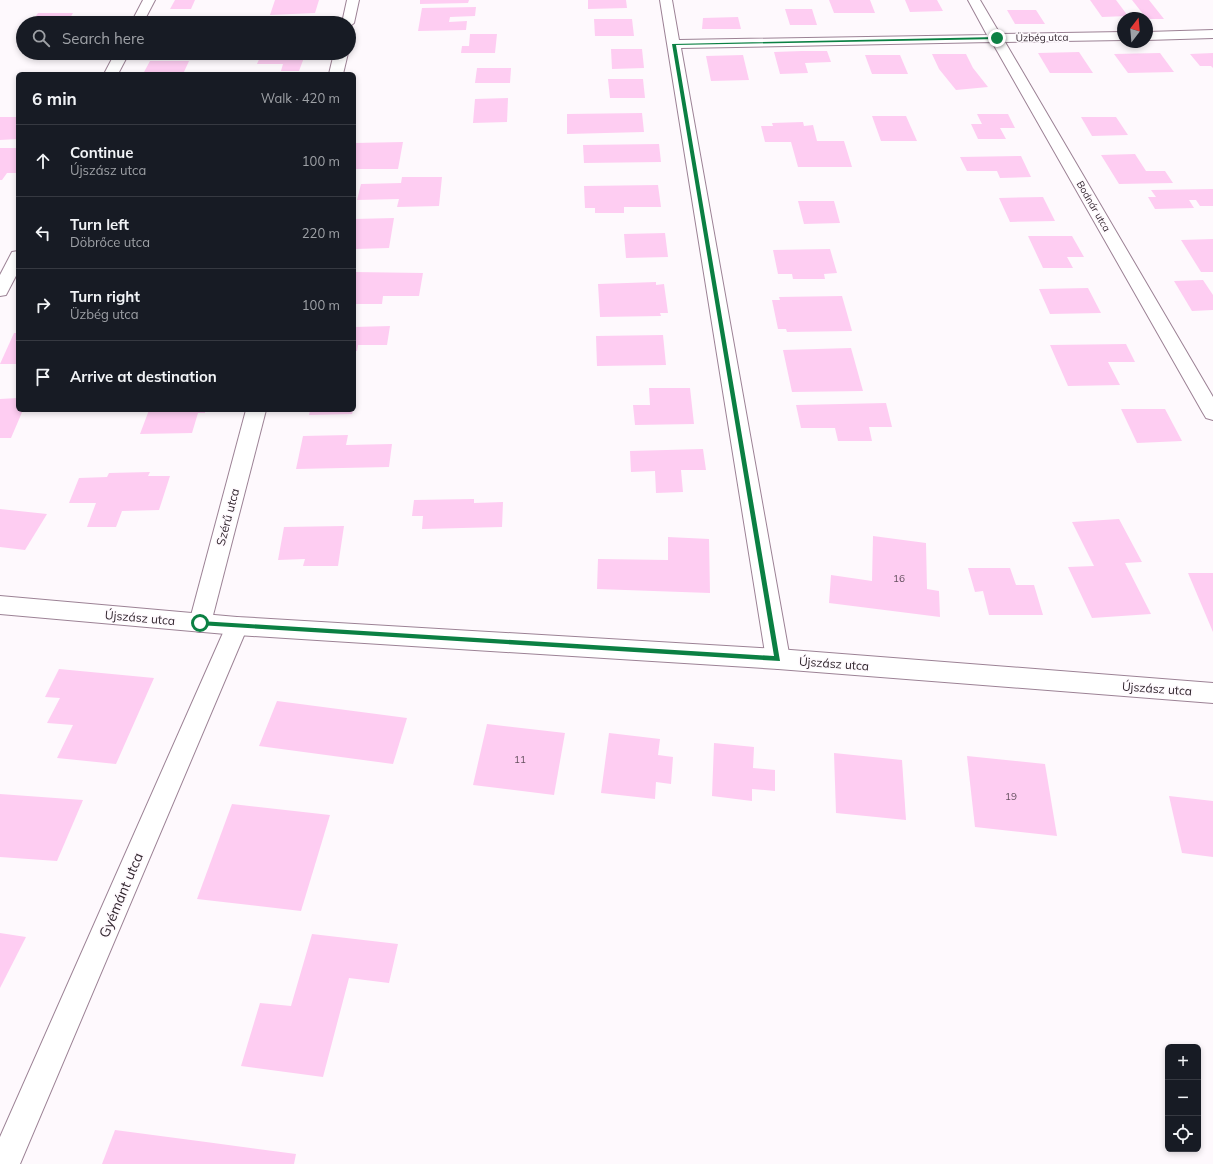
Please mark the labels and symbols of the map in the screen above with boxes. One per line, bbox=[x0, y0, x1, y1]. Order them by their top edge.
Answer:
north arrow bbox=[1117, 12, 1153, 48]
route end bbox=[988, 29, 1006, 47]
street label: Üzbég utca bbox=[1016, 31, 1068, 44]
street label: Bodnár utca bbox=[1074, 178, 1113, 234]
street label: Szérű utca bbox=[213, 487, 242, 547]
house number: 16 bbox=[893, 572, 905, 585]
street label: Újszász utca bbox=[104, 607, 176, 628]
route start bbox=[191, 614, 209, 632]
street label: Újszász utca bbox=[798, 654, 870, 673]
street label: Újszász utca bbox=[1121, 679, 1193, 698]
house number: 11 bbox=[514, 753, 526, 766]
house number: 19 bbox=[1005, 790, 1017, 803]
street label: Gyémánt utca bbox=[95, 850, 147, 940]

